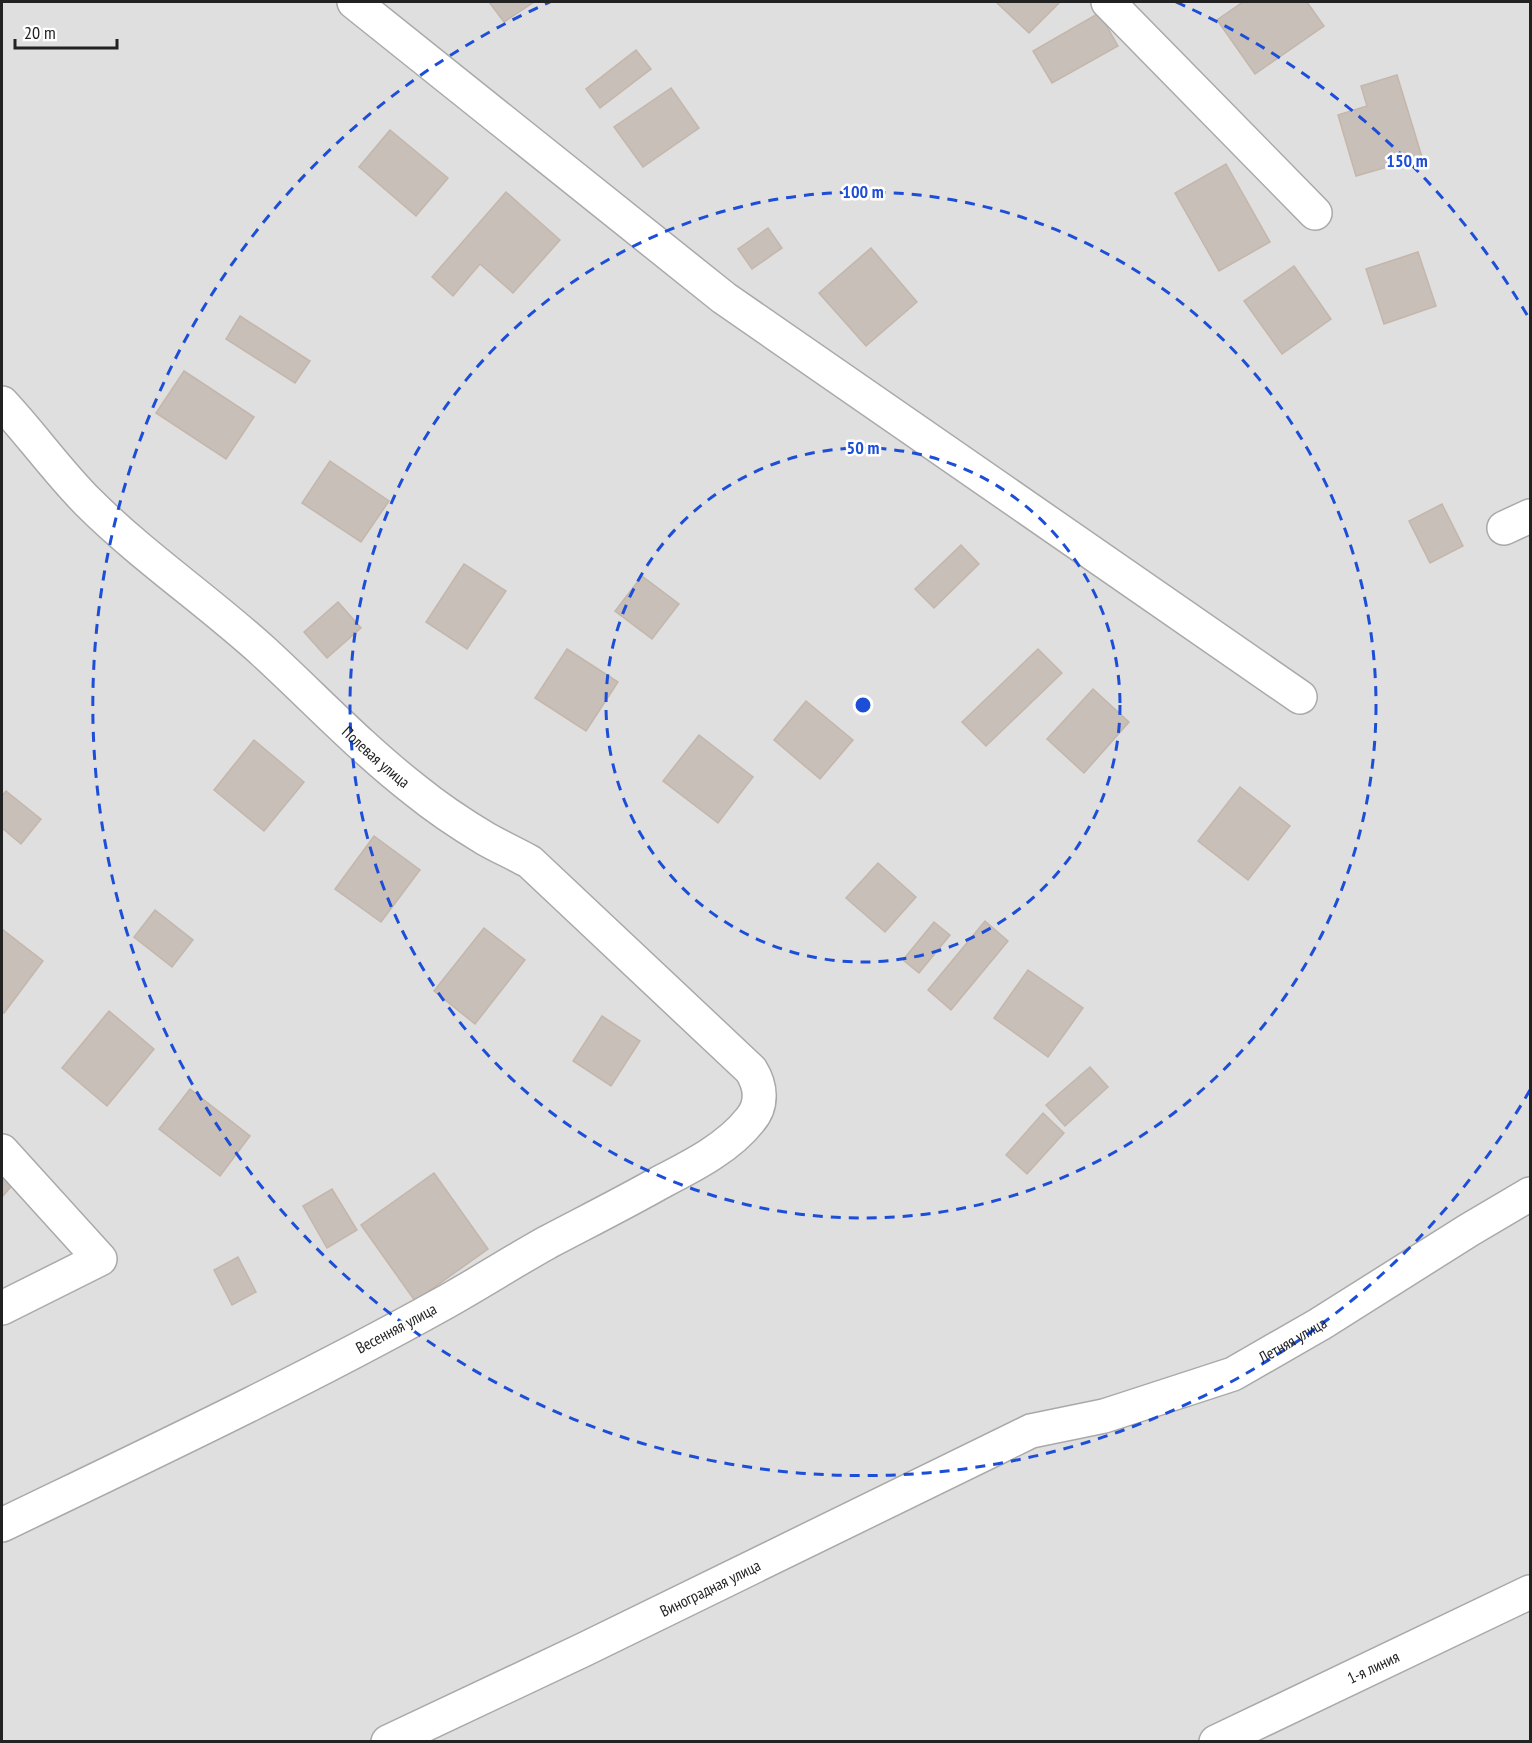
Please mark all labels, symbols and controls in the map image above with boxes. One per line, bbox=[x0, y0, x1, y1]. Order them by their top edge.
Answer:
scale bar bbox=[15, 12, 117, 50]
text: 20 m bbox=[24, 21, 56, 44]
text: 150 m bbox=[1386, 149, 1428, 172]
text: 100 m bbox=[842, 180, 884, 203]
text: 50 m bbox=[847, 436, 879, 459]
centre of rings bbox=[853, 695, 873, 715]
street label: Полевая улица bbox=[338, 722, 414, 792]
street label: Весенняя улица bbox=[352, 1298, 440, 1358]
street label: Летняя улица bbox=[1254, 1312, 1330, 1368]
street label: Виноградная улица bbox=[657, 1555, 764, 1621]
street label: 1-я линия bbox=[1344, 1646, 1402, 1688]

